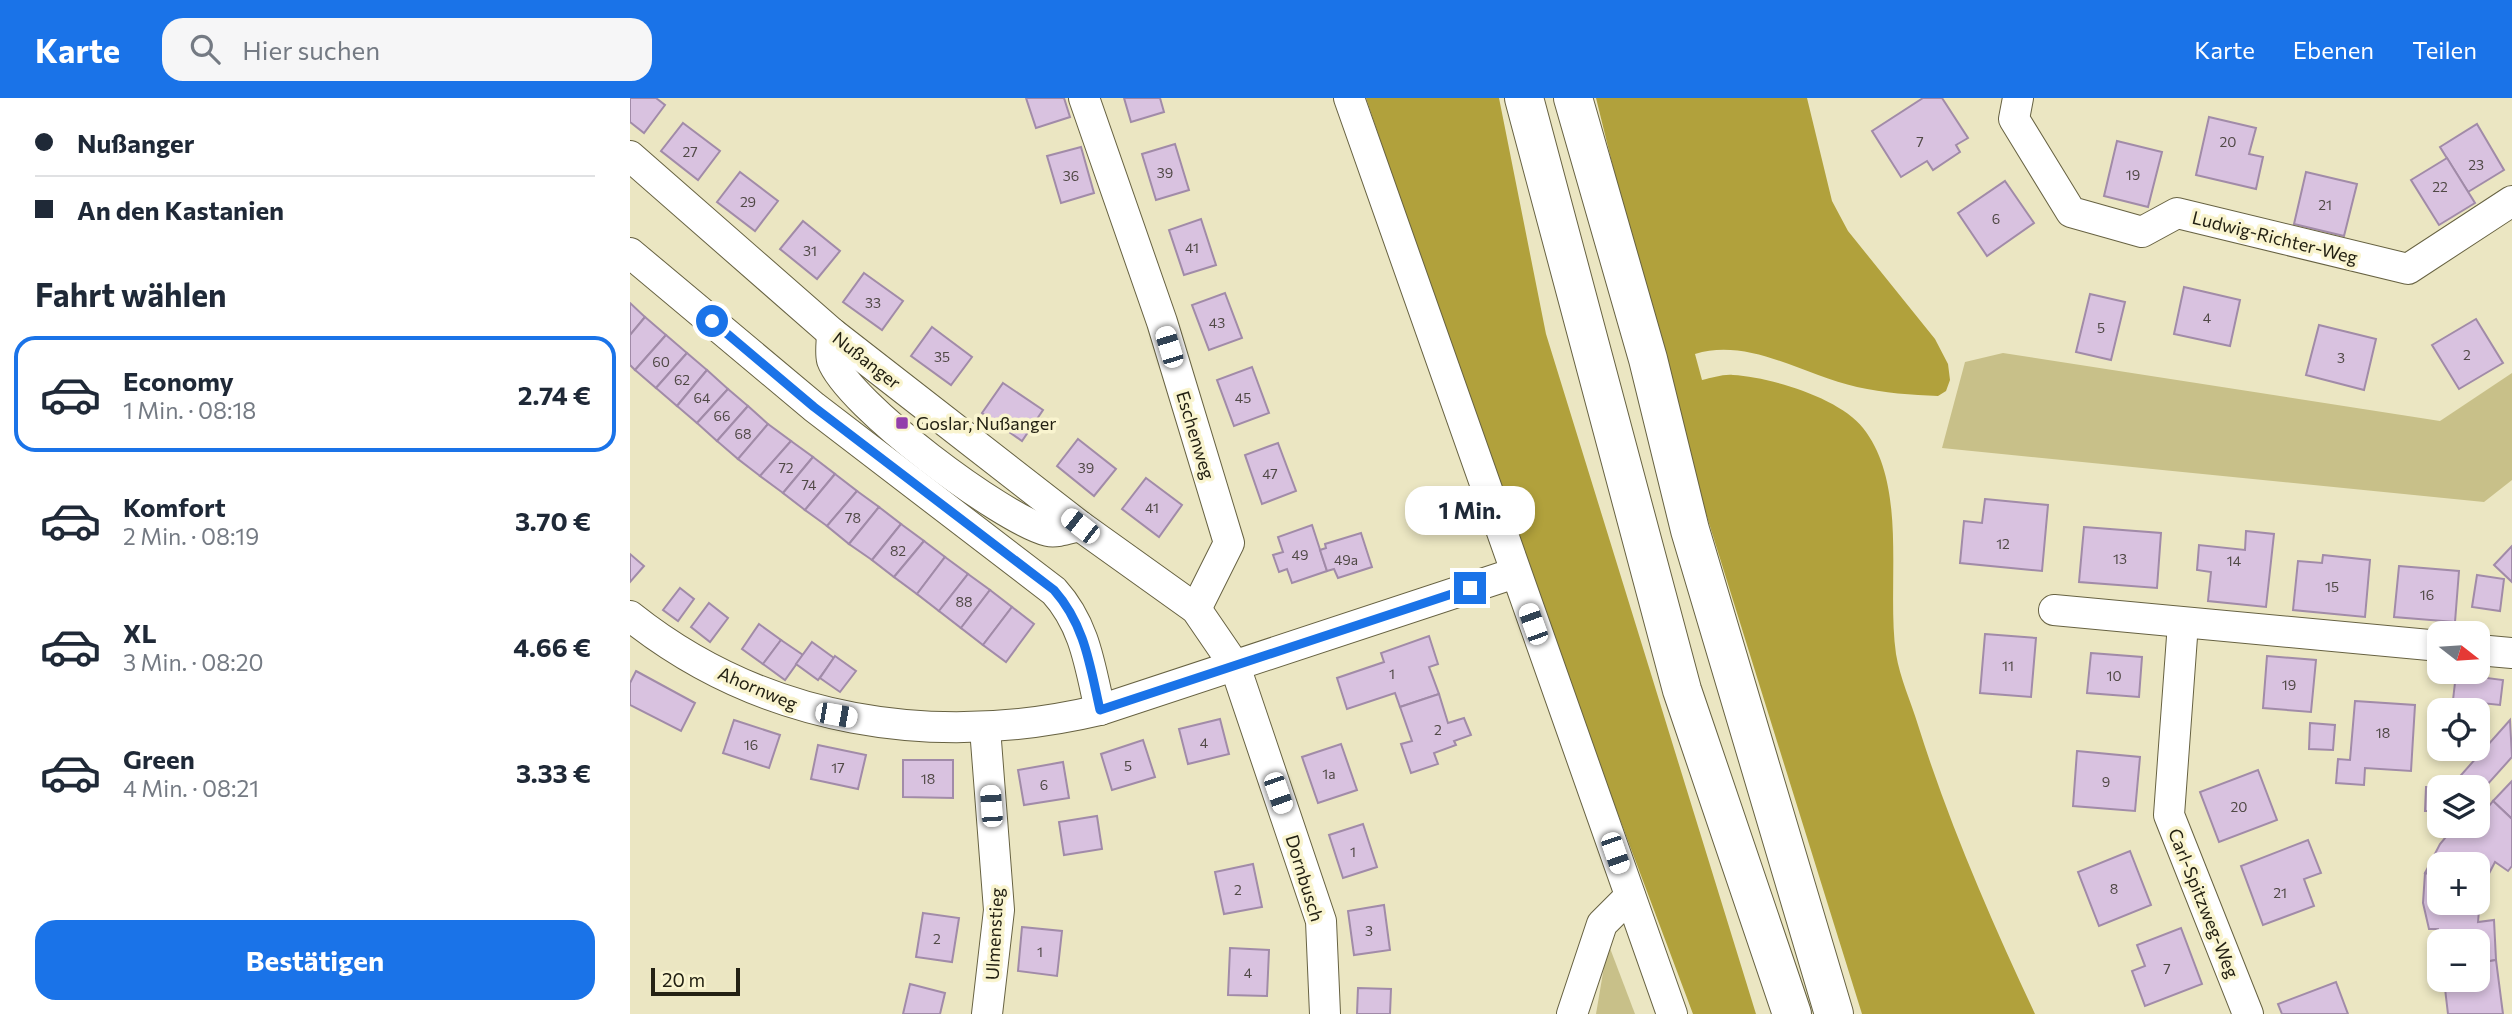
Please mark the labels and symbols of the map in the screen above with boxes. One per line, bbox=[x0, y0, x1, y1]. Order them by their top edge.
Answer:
house number: 7 bbox=[1916, 133, 1924, 150]
house number: 20 bbox=[2220, 133, 2236, 150]
house number: 27 bbox=[682, 143, 698, 160]
house number: 23 bbox=[2468, 156, 2484, 173]
house number: 39 bbox=[1157, 164, 1173, 181]
house number: 19 bbox=[2126, 166, 2140, 183]
house number: 36 bbox=[1063, 167, 1079, 184]
house number: 22 bbox=[2432, 178, 2448, 195]
house number: 29 bbox=[740, 193, 756, 210]
house number: 21 bbox=[2318, 196, 2332, 213]
street label: Ludwig-Richter-Weg bbox=[2190, 206, 2360, 268]
house number: 6 bbox=[1992, 210, 2000, 227]
house number: 41 bbox=[1185, 239, 1199, 256]
house number: 31 bbox=[803, 242, 817, 259]
house number: 33 bbox=[865, 294, 881, 311]
route start bbox=[696, 305, 728, 337]
house number: 4 bbox=[2203, 309, 2212, 326]
house number: 43 bbox=[1209, 314, 1225, 331]
house number: 5 bbox=[2097, 319, 2105, 336]
car bbox=[1153, 324, 1186, 370]
street label: Nußanger bbox=[828, 327, 906, 393]
house number: 2 bbox=[2463, 346, 2471, 363]
house number: 35 bbox=[934, 348, 950, 365]
house number: 3 bbox=[2337, 349, 2345, 366]
house number: 60 bbox=[652, 353, 670, 370]
house number: 62 bbox=[674, 371, 690, 388]
street label: Eschenweg bbox=[1172, 388, 1220, 482]
house number: 64 bbox=[694, 389, 711, 406]
house number: 45 bbox=[1235, 389, 1251, 406]
house number: 66 bbox=[714, 407, 731, 424]
place label: Goslar, Nußanger bbox=[916, 412, 1056, 434]
marker: Goslar, Nußanger bbox=[894, 415, 910, 431]
house number: 68 bbox=[735, 425, 752, 442]
house number: 72 bbox=[778, 459, 794, 476]
house number: 39 bbox=[1078, 459, 1094, 476]
house number: 47 bbox=[1262, 465, 1278, 482]
house number: 74 bbox=[802, 476, 817, 493]
callout: 1 Min. bbox=[1405, 486, 1535, 536]
house number: 41 bbox=[1145, 499, 1159, 516]
car bbox=[1057, 505, 1104, 547]
house number: 78 bbox=[845, 509, 861, 526]
house number: 12 bbox=[1996, 535, 2010, 552]
house number: 82 bbox=[890, 542, 906, 559]
house number: 49 bbox=[1292, 546, 1308, 563]
house number: 13 bbox=[2113, 550, 2127, 567]
house number: 49a bbox=[1334, 551, 1358, 568]
house number: 14 bbox=[2227, 552, 2242, 569]
route end bbox=[1454, 572, 1486, 604]
house number: 15 bbox=[2325, 578, 2339, 595]
house number: 16 bbox=[2420, 586, 2434, 603]
house number: 88 bbox=[956, 593, 973, 610]
car bbox=[1516, 601, 1551, 647]
north arrow bbox=[2427, 621, 2490, 684]
house number: 11 bbox=[2002, 657, 2014, 674]
street label: Ahornweg bbox=[715, 661, 801, 715]
house number: 1 bbox=[1389, 665, 1395, 682]
house number: 10 bbox=[2106, 667, 2122, 684]
house number: 19 bbox=[2282, 676, 2296, 693]
car bbox=[814, 701, 859, 729]
house number: 2 bbox=[1434, 721, 1442, 738]
house number: 18 bbox=[2376, 724, 2390, 741]
house number: 4 bbox=[1200, 734, 1209, 751]
house number: 16 bbox=[744, 736, 758, 753]
house number: 5 bbox=[1124, 757, 1132, 774]
house number: 17 bbox=[831, 759, 845, 776]
house number: 1a bbox=[1322, 765, 1336, 782]
house number: 18 bbox=[921, 770, 935, 787]
car bbox=[1262, 770, 1295, 816]
house number: 9 bbox=[2102, 773, 2110, 790]
house number: 6 bbox=[1040, 776, 1048, 793]
car bbox=[980, 784, 1003, 828]
house number: 20 bbox=[2231, 798, 2247, 815]
street label: Carl-Spitzweg-Weg bbox=[2164, 825, 2244, 981]
car bbox=[1599, 830, 1632, 876]
street label: Dornbusch bbox=[1281, 832, 1329, 924]
house number: 1 bbox=[1350, 843, 1356, 860]
house number: 8 bbox=[2110, 880, 2118, 897]
house number: 2 bbox=[1234, 881, 1242, 898]
house number: 21 bbox=[2273, 884, 2287, 901]
street label: Ulmenstieg bbox=[981, 887, 1007, 981]
house number: 3 bbox=[1365, 922, 1373, 939]
house number: 2 bbox=[933, 930, 941, 947]
house number: 1 bbox=[1037, 943, 1043, 960]
house number: 7 bbox=[2163, 960, 2171, 977]
house number: 4 bbox=[1244, 964, 1253, 981]
scale bar bbox=[651, 965, 740, 997]

